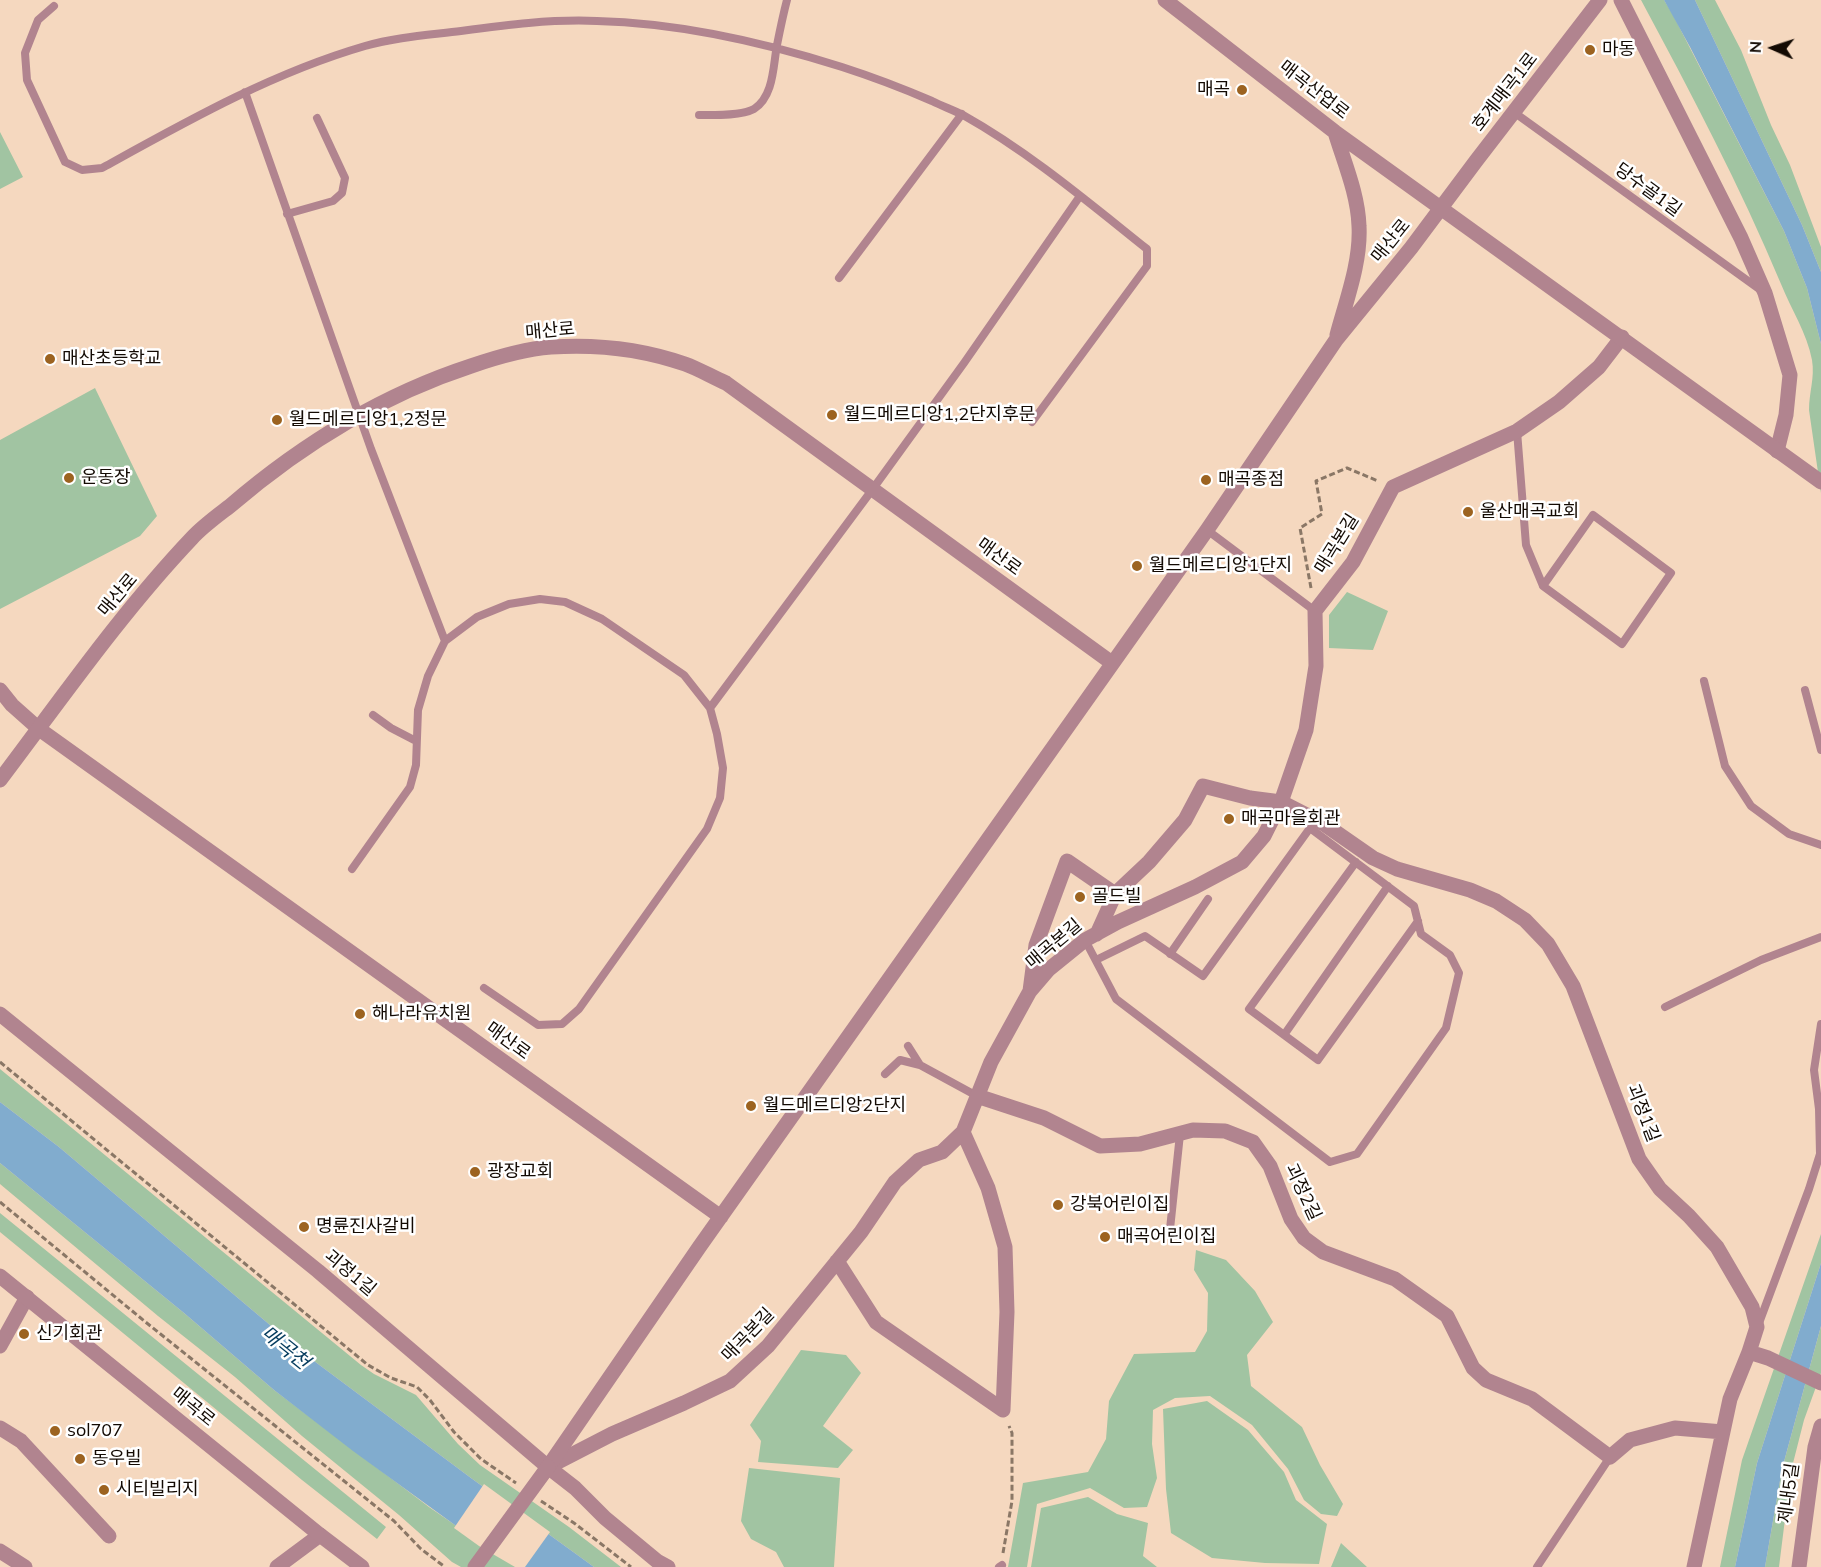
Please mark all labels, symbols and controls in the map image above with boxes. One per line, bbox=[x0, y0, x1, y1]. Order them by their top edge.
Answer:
north arrow bbox=[1743, 18, 1803, 78]
place label: 마동 bbox=[1602, 39, 1635, 61]
text: N bbox=[1745, 40, 1765, 54]
marker: 마동 bbox=[1583, 43, 1597, 57]
street label: 호계매곡1로 bbox=[1468, 48, 1542, 136]
street label: 매곡산업로 bbox=[1275, 56, 1353, 124]
place label: 매곡 bbox=[1197, 79, 1230, 101]
marker: 매곡 bbox=[1235, 83, 1249, 97]
street label: 당수골1길 bbox=[1610, 159, 1686, 221]
street label: 매산로 bbox=[1367, 215, 1415, 267]
street label: 매산로 bbox=[524, 318, 576, 344]
place label: 매산초등학교 bbox=[62, 348, 161, 370]
marker: 매산초등학교 bbox=[43, 352, 57, 366]
place label: 월드메르디앙1,2단지후문 bbox=[844, 404, 1035, 426]
marker: 월드메르디앙1,2단지후문 bbox=[825, 408, 839, 422]
place label: 월드메르디앙1,2정문 bbox=[289, 409, 447, 431]
marker: 월드메르디앙1,2정문 bbox=[270, 413, 284, 427]
place label: 운동장 bbox=[81, 467, 131, 489]
place label: 매곡종점 bbox=[1218, 469, 1284, 491]
marker: 운동장 bbox=[62, 471, 76, 485]
marker: 매곡종점 bbox=[1199, 473, 1213, 487]
place label: 울산매곡교회 bbox=[1480, 501, 1579, 523]
marker: 울산매곡교회 bbox=[1461, 505, 1475, 519]
street label: 매곡본길 bbox=[1310, 510, 1364, 578]
street label: 매산로 bbox=[973, 534, 1025, 580]
place label: 월드메르디앙1단지 bbox=[1149, 555, 1292, 577]
marker: 월드메르디앙1단지 bbox=[1130, 559, 1144, 573]
street label: 매산로 bbox=[94, 569, 142, 621]
place label: 매곡마을회관 bbox=[1241, 808, 1340, 830]
marker: 매곡마을회관 bbox=[1222, 812, 1236, 826]
place label: 골드빌 bbox=[1092, 886, 1142, 908]
marker: 골드빌 bbox=[1073, 890, 1087, 904]
street label: 매곡본길 bbox=[1022, 914, 1086, 974]
place label: 해나라유치원 bbox=[372, 1003, 471, 1025]
marker: 해나라유치원 bbox=[353, 1007, 367, 1021]
street label: 매산로 bbox=[482, 1018, 534, 1064]
street label: 괴정1길 bbox=[1622, 1081, 1664, 1145]
place label: 월드메르디앙2단지 bbox=[763, 1095, 906, 1117]
marker: 월드메르디앙2단지 bbox=[744, 1099, 758, 1113]
street label: 괴정2길 bbox=[1280, 1160, 1326, 1224]
place label: 광장교회 bbox=[487, 1161, 553, 1183]
marker: 광장교회 bbox=[468, 1165, 482, 1179]
place label: 강북어린이집 bbox=[1070, 1194, 1169, 1216]
marker: 강북어린이집 bbox=[1051, 1198, 1065, 1212]
place label: 명륜진사갈비 bbox=[316, 1216, 415, 1238]
marker: 명륜진사갈비 bbox=[297, 1220, 311, 1234]
place label: 매곡어린이집 bbox=[1117, 1226, 1216, 1248]
marker: 매곡어린이집 bbox=[1098, 1230, 1112, 1244]
street label: 괴정1길 bbox=[320, 1245, 380, 1301]
street label: 매곡본길 bbox=[717, 1304, 779, 1366]
water label: 매곡천 bbox=[256, 1321, 314, 1375]
place label: 신기회관 bbox=[36, 1323, 102, 1345]
marker: 신기회관 bbox=[17, 1327, 31, 1341]
street label: 매곡로 bbox=[167, 1383, 219, 1431]
place label: sol707 bbox=[67, 1420, 123, 1442]
marker: sol707 bbox=[48, 1424, 62, 1438]
place label: 동우빌 bbox=[92, 1448, 142, 1470]
marker: 동우빌 bbox=[73, 1452, 87, 1466]
street label: 제내5길 bbox=[1774, 1462, 1804, 1524]
place label: 시티빌리지 bbox=[116, 1479, 199, 1501]
marker: 시티빌리지 bbox=[97, 1483, 111, 1497]

